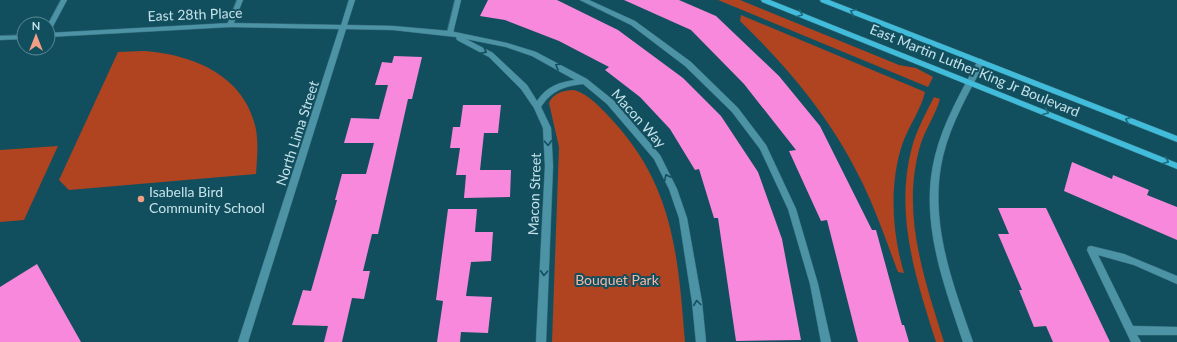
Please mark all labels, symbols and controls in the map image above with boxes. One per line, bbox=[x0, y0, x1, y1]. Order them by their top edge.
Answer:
street label: East 28th Place bbox=[147, 4, 243, 24]
one-way arrow bbox=[850, 8, 857, 16]
one-way arrow bbox=[797, 10, 804, 18]
north arrow bbox=[16, 16, 56, 56]
text: N bbox=[32, 19, 40, 32]
street label: East Martin Luther King Jr Boulevard bbox=[868, 20, 1082, 120]
one-way arrow bbox=[480, 46, 488, 54]
one-way arrow bbox=[555, 64, 563, 71]
street label: North Lima Street bbox=[272, 78, 322, 188]
street label: Macon Way bbox=[608, 85, 670, 151]
one-way arrow bbox=[1042, 108, 1049, 116]
one-way arrow bbox=[1124, 117, 1132, 125]
one-way arrow bbox=[543, 140, 552, 146]
street label: Macon Street bbox=[524, 152, 544, 236]
one-way arrow bbox=[1162, 157, 1169, 165]
one-way arrow bbox=[664, 174, 672, 182]
place label: Isabella Bird Community School bbox=[149, 183, 265, 216]
marker: Isabella Bird Community School bbox=[136, 194, 146, 204]
one-way arrow bbox=[540, 270, 548, 276]
park label: Bouquet Park bbox=[575, 271, 660, 288]
one-way arrow bbox=[693, 300, 702, 306]

